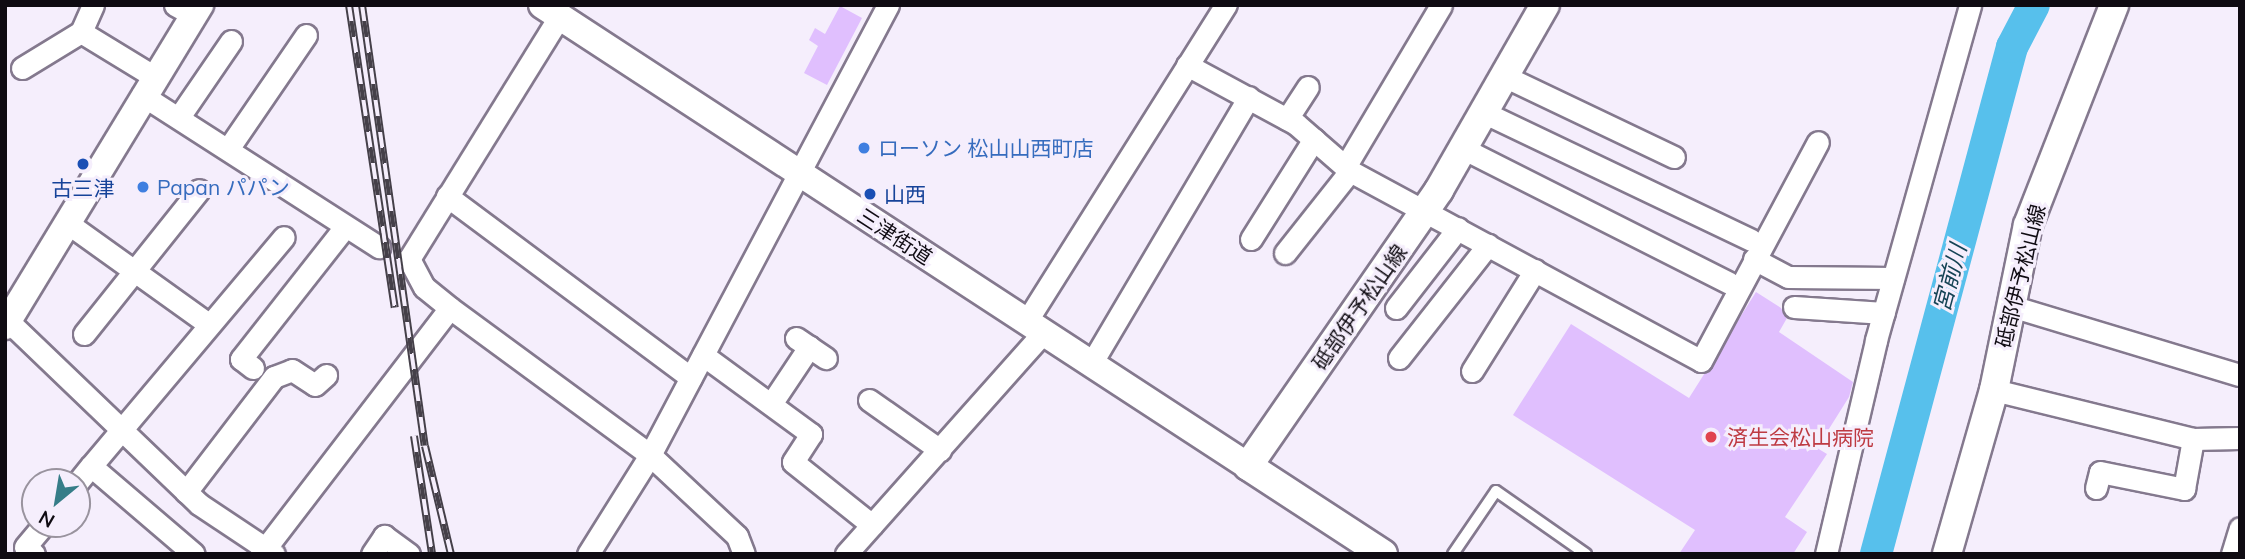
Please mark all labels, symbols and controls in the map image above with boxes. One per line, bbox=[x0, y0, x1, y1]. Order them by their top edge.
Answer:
place label: ローソン 松山山西町店 bbox=[878, 135, 1093, 161]
marker: ローソン 松山山西町店 bbox=[856, 140, 872, 156]
marker: 古三津 bbox=[75, 156, 91, 172]
place label: Papan パパン bbox=[157, 174, 289, 200]
place label: 古三津 bbox=[52, 175, 114, 201]
marker: Papan パパン bbox=[135, 179, 151, 195]
place label: 山西 bbox=[884, 181, 926, 207]
marker: 山西 bbox=[862, 186, 878, 202]
street label: 砥部伊予松山線 bbox=[1990, 202, 2050, 350]
street label: 三津街道 bbox=[853, 203, 937, 269]
street label: 砥部伊予松山線 bbox=[1307, 240, 1411, 374]
water label: 宮前川 bbox=[1928, 241, 1972, 315]
place label: 済生会松山病院 bbox=[1727, 424, 1874, 450]
marker: 済生会松山病院 bbox=[1701, 427, 1721, 447]
north arrow bbox=[21, 468, 91, 538]
text: N bbox=[34, 505, 59, 533]

